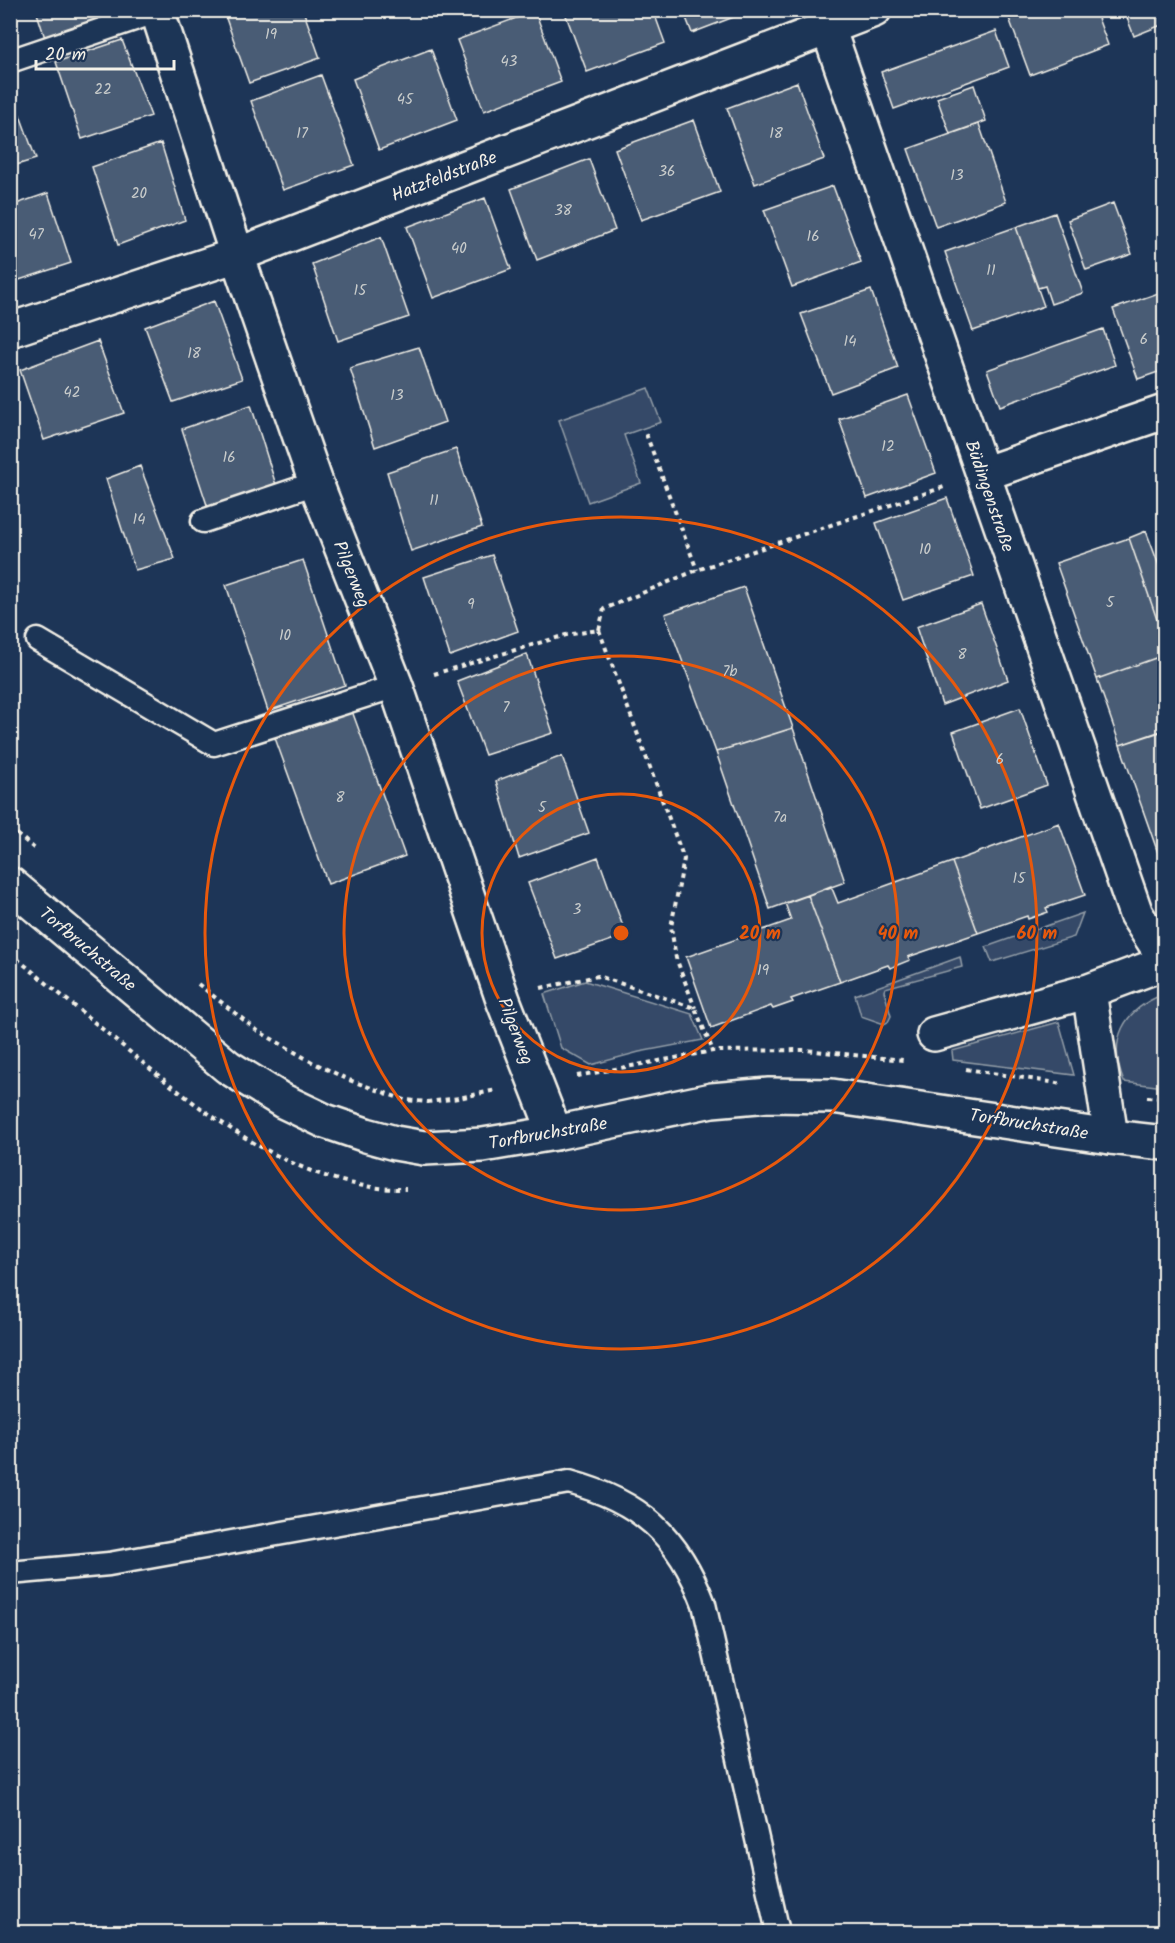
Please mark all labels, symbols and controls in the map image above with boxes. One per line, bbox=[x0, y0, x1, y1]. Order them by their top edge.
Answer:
house number: 19 bbox=[265, 23, 278, 47]
scale bar bbox=[36, 33, 174, 71]
text: 20 m bbox=[45, 41, 86, 70]
house number: 43 bbox=[501, 50, 518, 74]
house number: 22 bbox=[94, 78, 112, 102]
house number: 45 bbox=[397, 88, 414, 112]
house number: 17 bbox=[296, 122, 309, 146]
house number: 18 bbox=[769, 122, 784, 146]
street label: Hatzfeldstraße bbox=[387, 144, 502, 211]
house number: 36 bbox=[659, 160, 675, 184]
house number: 13 bbox=[950, 164, 964, 188]
house number: 20 bbox=[131, 182, 148, 206]
house number: 38 bbox=[554, 199, 573, 223]
house number: 47 bbox=[28, 223, 45, 247]
house number: 16 bbox=[806, 225, 820, 249]
house number: 40 bbox=[451, 237, 467, 261]
house number: 11 bbox=[986, 259, 996, 283]
house number: 15 bbox=[354, 279, 367, 303]
house number: 6 bbox=[1140, 328, 1148, 352]
house number: 14 bbox=[844, 330, 856, 354]
house number: 18 bbox=[187, 342, 202, 366]
house number: 42 bbox=[64, 381, 80, 405]
house number: 13 bbox=[390, 384, 404, 408]
house number: 12 bbox=[881, 435, 895, 459]
street label: Büdingenstraße bbox=[956, 437, 1021, 556]
house number: 16 bbox=[222, 446, 236, 470]
house number: 11 bbox=[429, 489, 439, 513]
house number: 14 bbox=[133, 508, 145, 532]
street label: Pilgerweg bbox=[324, 537, 377, 612]
house number: 10 bbox=[919, 538, 932, 562]
house number: 5 bbox=[1106, 591, 1115, 615]
house number: 9 bbox=[467, 593, 475, 617]
house number: 10 bbox=[279, 624, 292, 648]
house number: 8 bbox=[957, 643, 967, 667]
house number: 7b bbox=[723, 660, 738, 684]
house number: 7 bbox=[503, 696, 511, 720]
house number: 6 bbox=[996, 748, 1004, 772]
house number: 8 bbox=[335, 786, 345, 810]
house number: 5 bbox=[538, 796, 547, 820]
house number: 7a bbox=[773, 806, 787, 830]
house number: 15 bbox=[1013, 867, 1026, 891]
house number: 3 bbox=[573, 898, 582, 922]
street label: Torfbruchstraße bbox=[32, 901, 142, 1000]
text: 20 m bbox=[739, 920, 781, 949]
text: 40 m bbox=[878, 920, 919, 949]
text: 60 m bbox=[1017, 920, 1058, 949]
centre of rings bbox=[611, 923, 631, 943]
house number: 19 bbox=[757, 959, 770, 983]
street label: Pilgerweg bbox=[489, 994, 541, 1069]
street label: Torfbruchstraße bbox=[967, 1102, 1090, 1149]
street label: Torfbruchstraße bbox=[487, 1110, 610, 1159]

